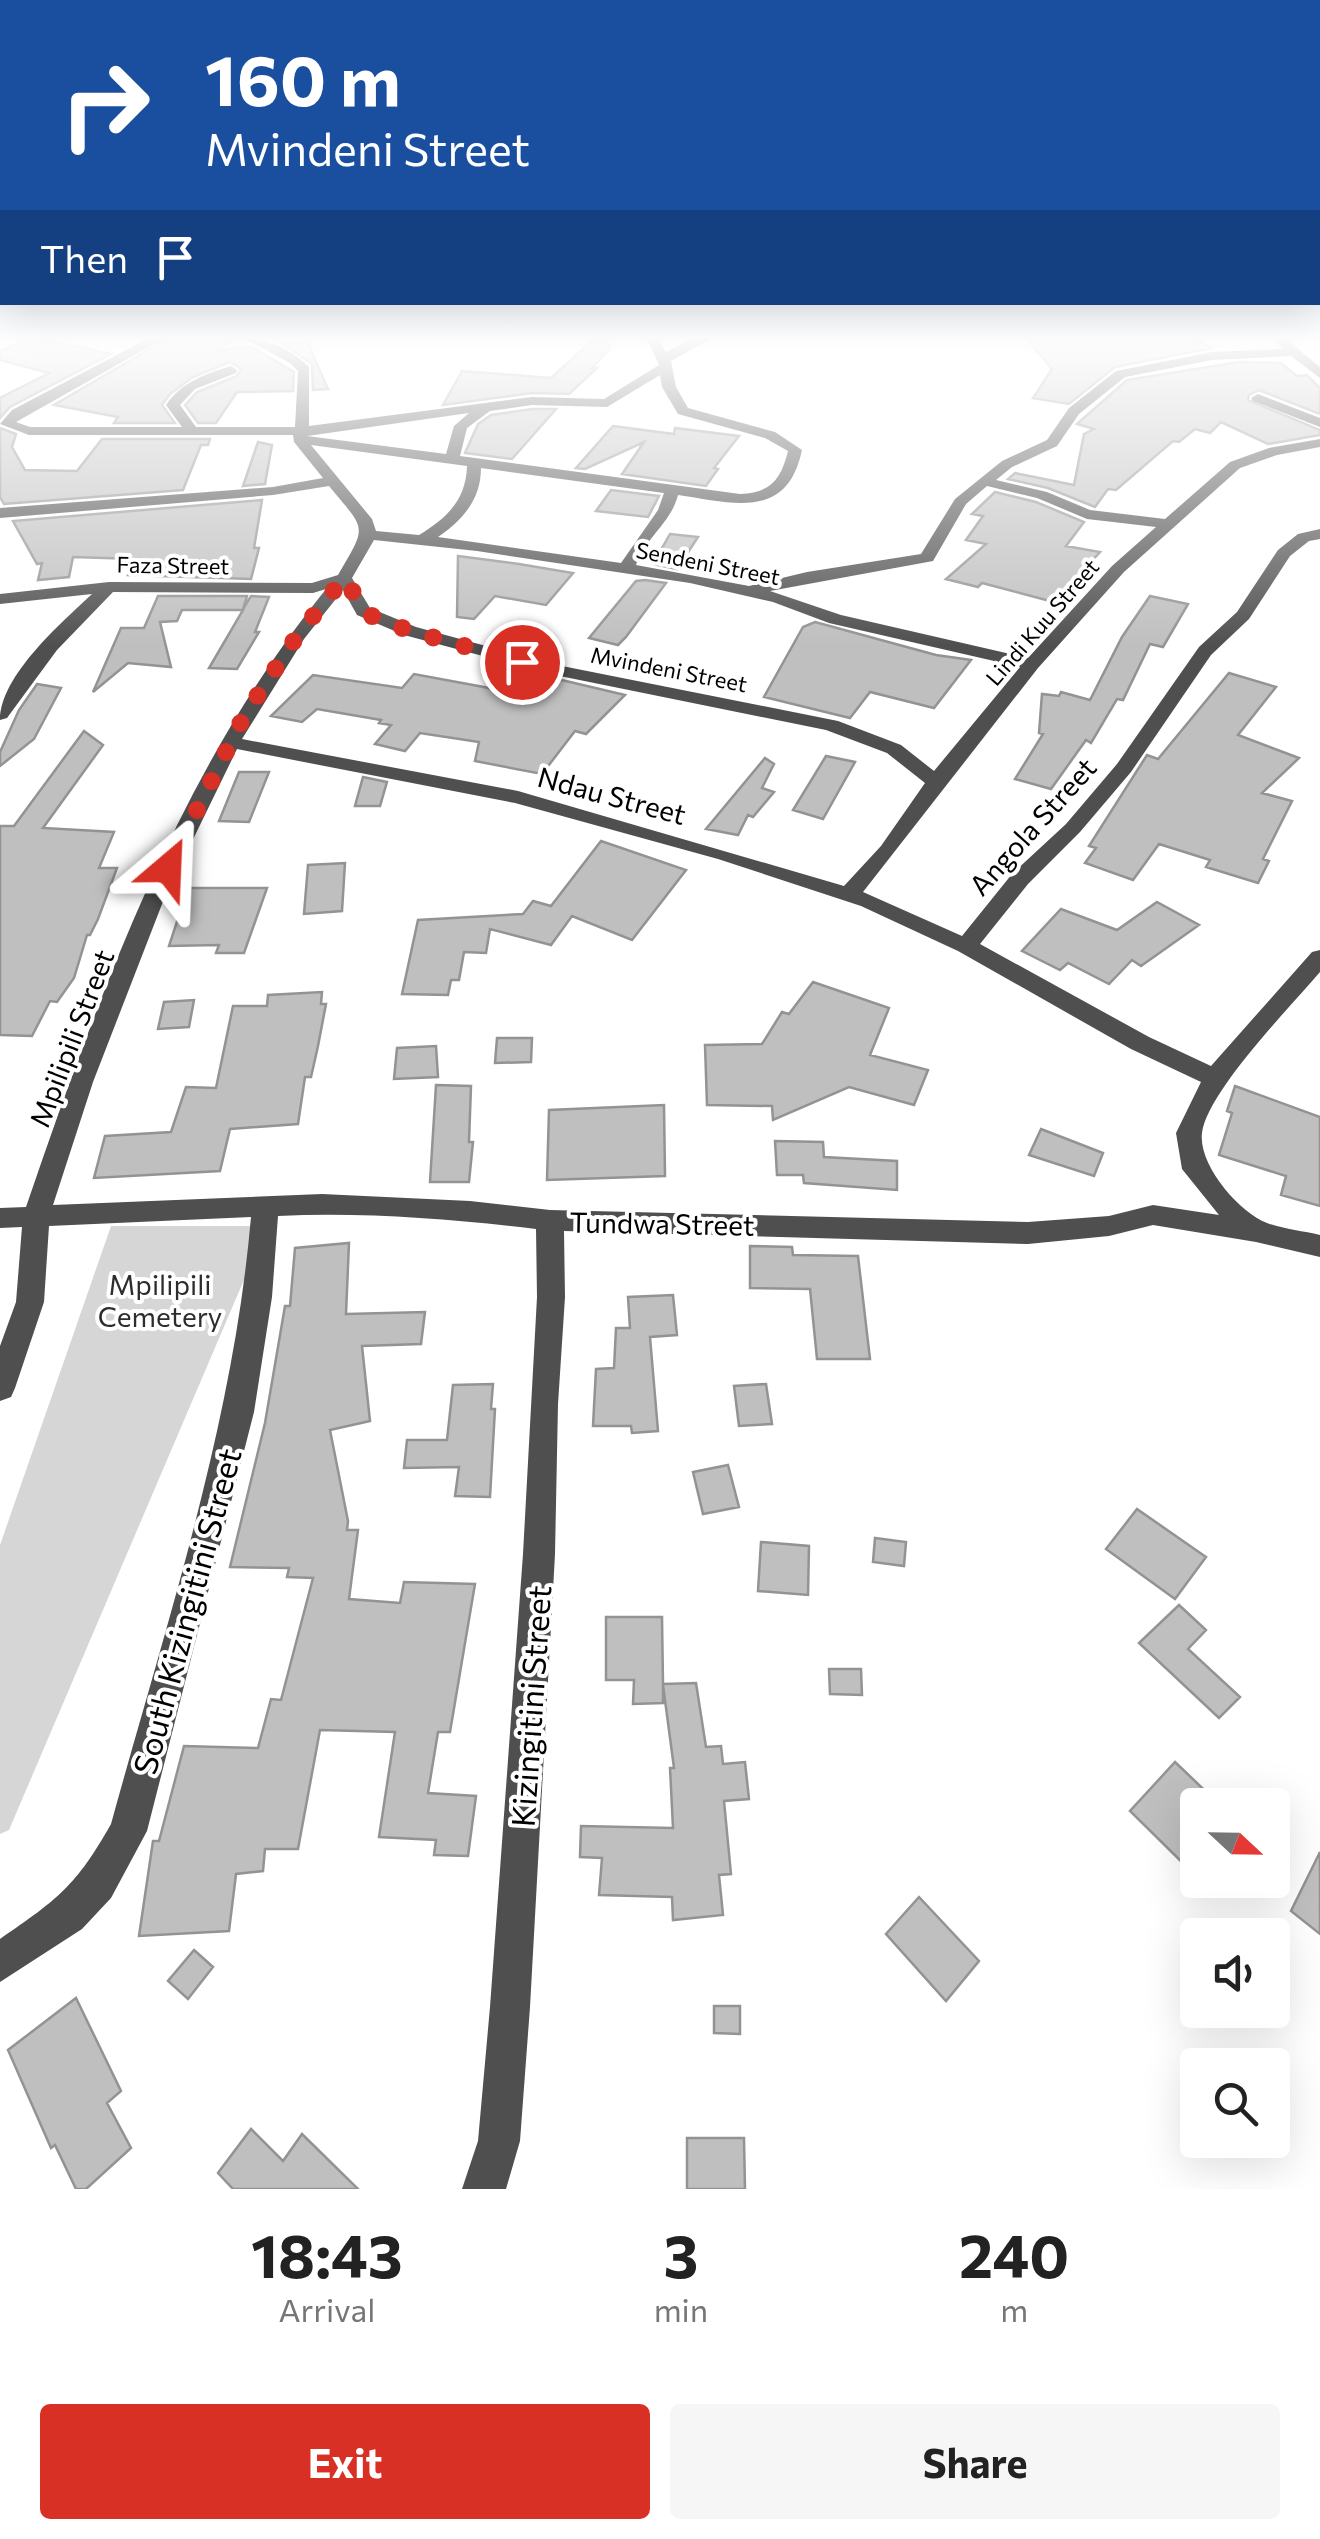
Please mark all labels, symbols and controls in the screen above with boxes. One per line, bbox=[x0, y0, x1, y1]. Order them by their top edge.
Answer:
text: 160 m bbox=[205, 35, 401, 120]
icon: right bbox=[40, 40, 170, 170]
text: Mvindeni Street bbox=[205, 120, 530, 175]
icon: arrive bbox=[148, 230, 203, 285]
text: Then bbox=[40, 234, 128, 281]
street label: Sendeni Street bbox=[634, 536, 782, 590]
street label: Faza Street bbox=[117, 551, 229, 579]
street label: Lindi Kuu Street bbox=[980, 553, 1104, 691]
pin bbox=[480, 620, 565, 705]
icon: arrive bbox=[495, 635, 550, 690]
street label: Mvindeni Street bbox=[588, 641, 750, 697]
street label: Angola Street bbox=[961, 750, 1103, 902]
street label: Ndau Street bbox=[534, 759, 690, 831]
position arrow bbox=[116, 816, 220, 920]
street label: Mpilipili Street bbox=[22, 944, 120, 1132]
street label: Tundwa Street bbox=[569, 1204, 755, 1242]
park label: Mpilipili Cemetery bbox=[98, 1267, 222, 1333]
street label: South Kizingitini Street bbox=[123, 1444, 249, 1778]
street label: Kizingitini Street bbox=[502, 1584, 558, 1828]
north arrow bbox=[1180, 1788, 1290, 1898]
map controls bbox=[1180, 1788, 1290, 2158]
button: sound bbox=[1180, 1918, 1290, 2028]
button: search bbox=[1180, 2048, 1290, 2158]
text: 18:43 bbox=[251, 2217, 403, 2290]
text: 3 bbox=[663, 2217, 698, 2290]
text: 240 bbox=[959, 2217, 1069, 2290]
text: Arrival bbox=[278, 2289, 375, 2329]
text: min bbox=[654, 2289, 708, 2329]
text: m bbox=[1000, 2289, 1028, 2329]
button: Exit bbox=[40, 2404, 650, 2519]
button: Share bbox=[670, 2404, 1280, 2519]

